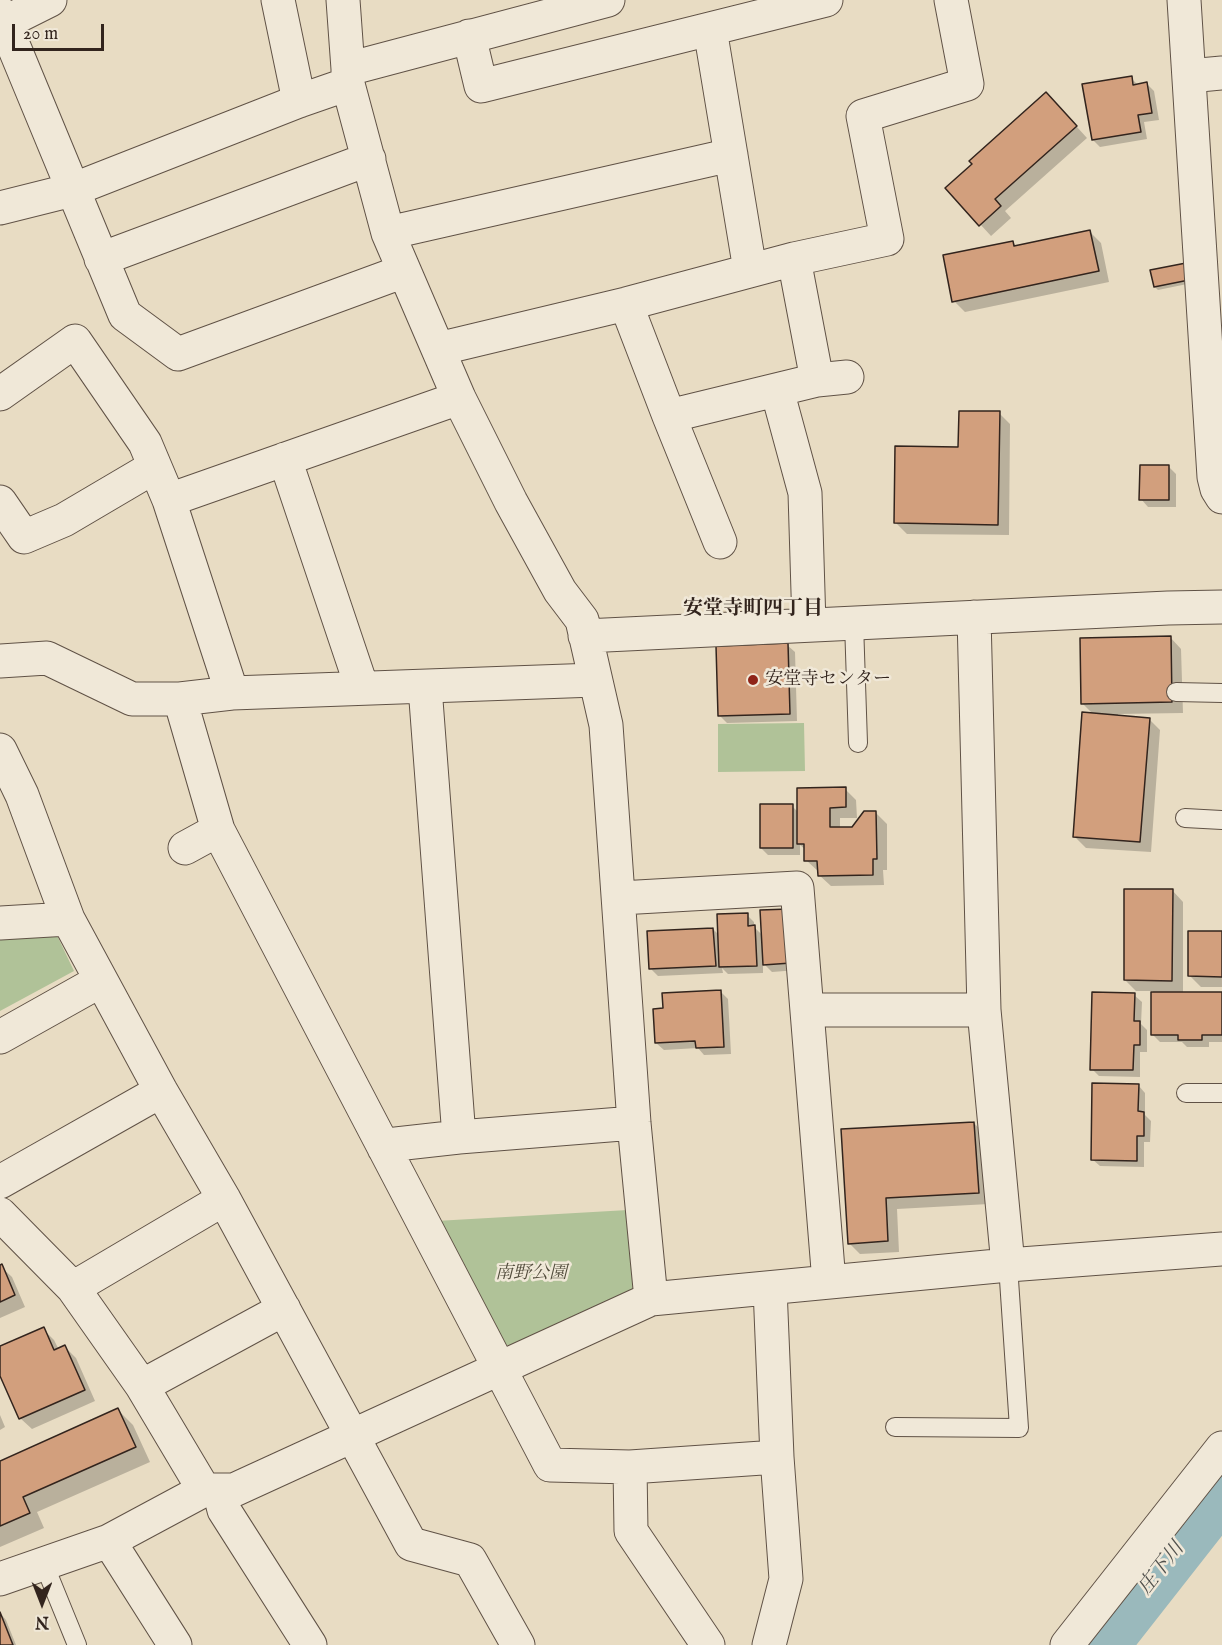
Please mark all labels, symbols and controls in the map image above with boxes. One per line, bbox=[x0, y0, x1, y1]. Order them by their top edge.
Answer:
scale bar bbox=[15, 12, 106, 50]
text: 20 m bbox=[23, 23, 58, 46]
district label: 安堂寺町四丁目 bbox=[683, 598, 823, 622]
place label: 安堂寺センター bbox=[765, 669, 891, 691]
marker: 安堂寺センター bbox=[746, 673, 760, 687]
park label: 南野公園 bbox=[495, 1263, 567, 1285]
water label: 庄下川 bbox=[1134, 1538, 1190, 1600]
north arrow bbox=[12, 1573, 72, 1633]
text: N bbox=[35, 1611, 49, 1631]

